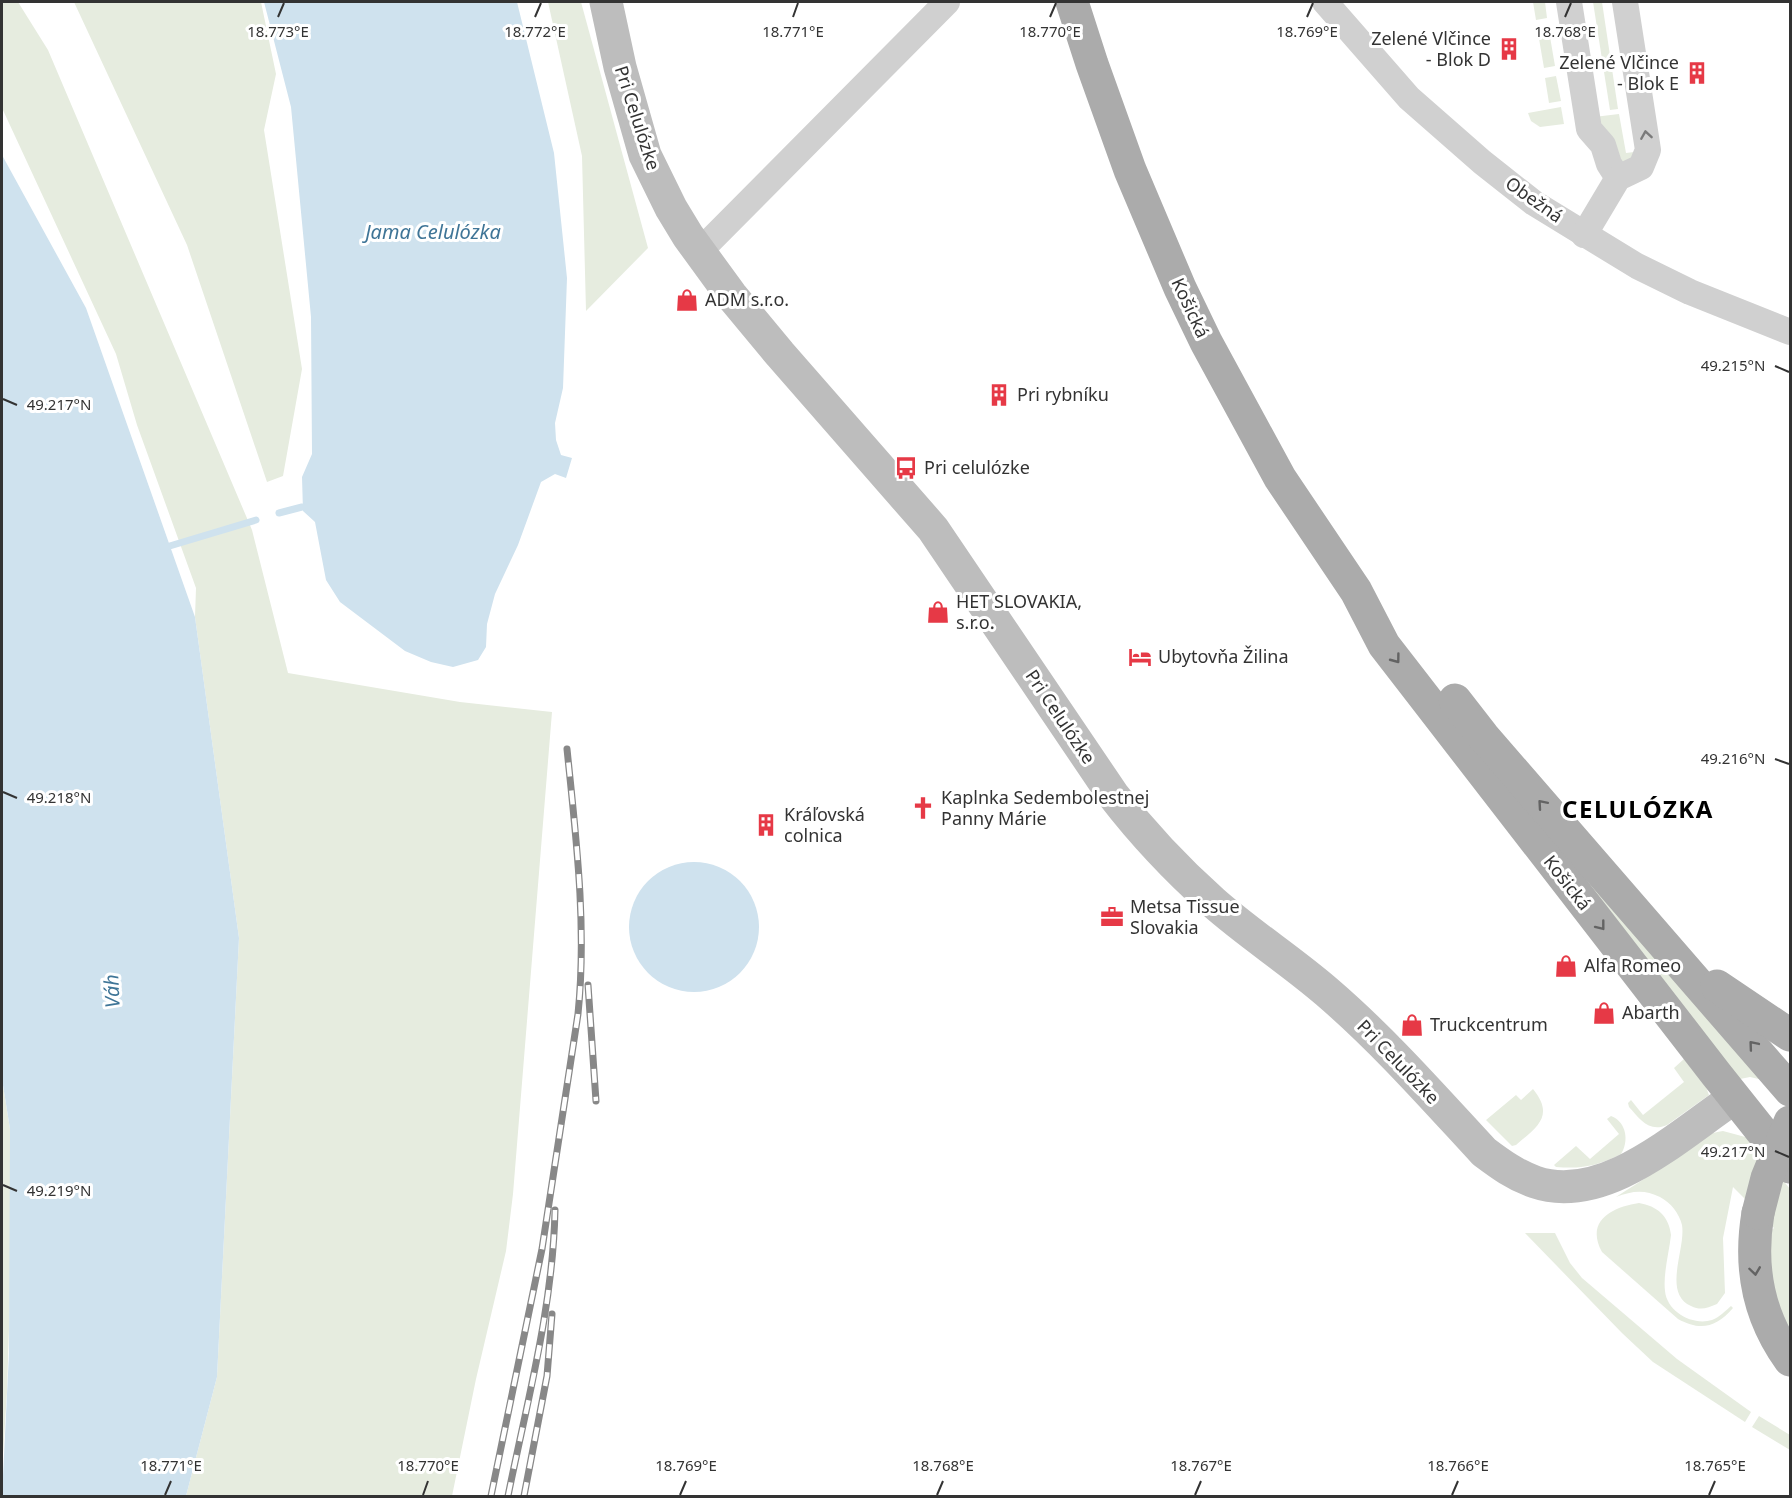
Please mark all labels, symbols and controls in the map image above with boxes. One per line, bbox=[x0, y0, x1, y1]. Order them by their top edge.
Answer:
text: 18.773°E bbox=[247, 21, 309, 41]
text: 18.772°E bbox=[504, 21, 566, 41]
text: 18.771°E bbox=[762, 21, 824, 41]
text: 18.770°E bbox=[1019, 21, 1081, 41]
text: 18.769°E bbox=[1276, 21, 1338, 41]
text: 18.768°E bbox=[1534, 21, 1596, 41]
place label: Zelené Vlčince - Blok D bbox=[1371, 26, 1491, 71]
building icon: Zelené Vlčince - Blok D bbox=[1496, 36, 1522, 62]
place label: Zelené Vlčince - Blok E bbox=[1559, 50, 1679, 95]
building icon: Zelené Vlčince - Blok E bbox=[1684, 60, 1710, 86]
street label: Pri Celulózke bbox=[610, 62, 666, 173]
one-way arrow bbox=[1640, 131, 1652, 140]
street label: Obežná bbox=[1501, 171, 1568, 228]
water label: Jama Celulózka bbox=[361, 218, 501, 245]
street label: Košická bbox=[1167, 274, 1215, 341]
shop icon: ADM s.r.o. bbox=[674, 287, 700, 313]
place label: ADM s.r.o. bbox=[705, 287, 789, 311]
text: 49.215°N bbox=[1701, 355, 1765, 375]
building icon: Pri rybníku bbox=[986, 382, 1012, 408]
place label: Pri rybníku bbox=[1017, 382, 1109, 406]
text: 49.217°N bbox=[27, 394, 91, 414]
bus stop icon: Pri celulózke bbox=[893, 455, 919, 481]
place label: Pri celulózke bbox=[924, 455, 1030, 479]
place label: HET SLOVAKIA, s.r.o. bbox=[956, 589, 1082, 634]
shop icon: HET SLOVAKIA, s.r.o. bbox=[925, 599, 951, 625]
hotel icon: Ubytovňa Žilina bbox=[1127, 644, 1153, 670]
place label: Ubytovňa Žilina bbox=[1158, 644, 1289, 668]
one-way arrow bbox=[1388, 653, 1399, 664]
street label: Pri Celulózke bbox=[1021, 665, 1101, 768]
text: 49.216°N bbox=[1701, 748, 1765, 768]
place label: Kaplnka Sedembolestnej Panny Márie bbox=[941, 785, 1149, 830]
text: 49.218°N bbox=[27, 787, 91, 807]
district label: CELULÓZKA bbox=[1562, 792, 1714, 825]
church icon: Kaplnka Sedembolestnej Panny Márie bbox=[910, 795, 936, 821]
one-way arrow bbox=[1538, 800, 1549, 811]
place label: Kráľovská colnica bbox=[784, 802, 865, 847]
building icon: Kráľovská colnica bbox=[753, 812, 779, 838]
street label: Košická bbox=[1539, 850, 1597, 915]
place label: Metsa Tissue Slovakia bbox=[1130, 894, 1240, 939]
office icon: Metsa Tissue Slovakia bbox=[1099, 904, 1125, 930]
one-way arrow bbox=[1594, 920, 1605, 931]
shop icon: Alfa Romeo bbox=[1553, 953, 1579, 979]
place label: Alfa Romeo bbox=[1584, 953, 1681, 977]
water label: Váh bbox=[97, 974, 126, 1009]
shop icon: Abarth bbox=[1591, 1000, 1617, 1026]
place label: Abarth bbox=[1622, 1000, 1680, 1024]
shop icon: Truckcentrum bbox=[1399, 1012, 1425, 1038]
place label: Truckcentrum bbox=[1430, 1012, 1548, 1036]
street label: Pri Celulózke bbox=[1352, 1014, 1445, 1109]
one-way arrow bbox=[1749, 1041, 1760, 1052]
text: 49.217°N bbox=[1701, 1141, 1765, 1161]
text: 49.219°N bbox=[27, 1180, 91, 1200]
one-way arrow bbox=[1748, 1267, 1761, 1276]
text: 18.771°E bbox=[140, 1455, 202, 1475]
text: 18.770°E bbox=[397, 1455, 459, 1475]
text: 18.769°E bbox=[655, 1455, 717, 1475]
text: 18.768°E bbox=[912, 1455, 974, 1475]
text: 18.767°E bbox=[1170, 1455, 1232, 1475]
text: 18.766°E bbox=[1427, 1455, 1489, 1475]
text: 18.765°E bbox=[1684, 1455, 1746, 1475]

